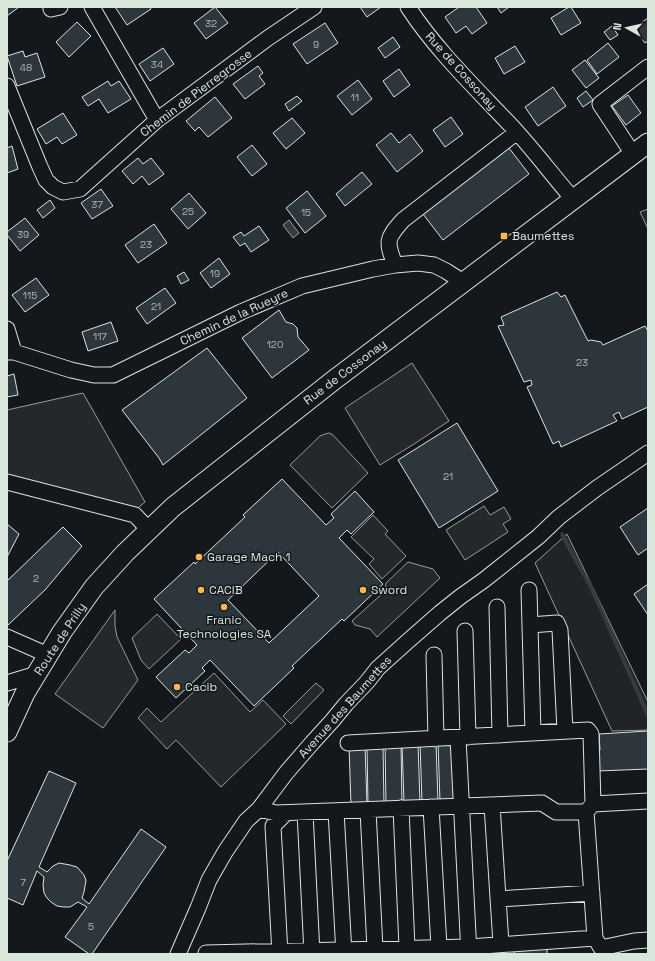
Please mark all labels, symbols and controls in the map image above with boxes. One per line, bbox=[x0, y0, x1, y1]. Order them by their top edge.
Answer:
north arrow bbox=[607, 8, 647, 48]
house number: 32 bbox=[205, 17, 217, 30]
text: N bbox=[610, 22, 625, 31]
street label: Rue de Cossonay bbox=[422, 29, 500, 113]
house number: 9 bbox=[313, 38, 319, 51]
street label: Chemin de Pierregrosse bbox=[137, 46, 255, 140]
house number: 34 bbox=[151, 58, 163, 71]
house number: 48 bbox=[20, 61, 32, 74]
house number: 11 bbox=[351, 91, 359, 104]
house number: 37 bbox=[91, 198, 103, 211]
house number: 25 bbox=[182, 205, 194, 218]
house number: 15 bbox=[301, 206, 311, 219]
house number: 39 bbox=[17, 228, 29, 241]
place label: Baumettes bbox=[512, 228, 574, 244]
marker: Baumettes bbox=[499, 231, 509, 241]
house number: 23 bbox=[140, 238, 152, 251]
house number: 19 bbox=[210, 267, 220, 280]
street label: Chemin de la Rueyre bbox=[177, 285, 291, 349]
house number: 115 bbox=[23, 289, 37, 302]
house number: 21 bbox=[151, 300, 161, 313]
house number: 117 bbox=[93, 330, 107, 343]
street label: Rue de Cossonay bbox=[300, 336, 390, 408]
house number: 120 bbox=[267, 338, 283, 351]
house number: 23 bbox=[576, 356, 588, 369]
house number: 21 bbox=[443, 470, 453, 483]
place label: Garage Mach 1 bbox=[207, 549, 291, 565]
marker: Garage Mach 1 bbox=[194, 552, 204, 562]
house number: 2 bbox=[33, 572, 39, 585]
place label: CACIB bbox=[209, 582, 243, 598]
place label: Sword bbox=[371, 582, 407, 598]
marker: CACIB bbox=[196, 585, 206, 595]
marker: Sword bbox=[358, 585, 368, 595]
street label: Route de Prilly bbox=[31, 600, 89, 678]
marker: Franic Technologies SA bbox=[219, 602, 229, 612]
place label: Franic Technologies SA bbox=[177, 612, 272, 642]
street label: Avenue des Baumettes bbox=[295, 653, 395, 761]
place label: Cacib bbox=[185, 679, 218, 695]
marker: Cacib bbox=[172, 682, 182, 692]
house number: 7 bbox=[20, 876, 26, 889]
house number: 5 bbox=[88, 920, 94, 933]

